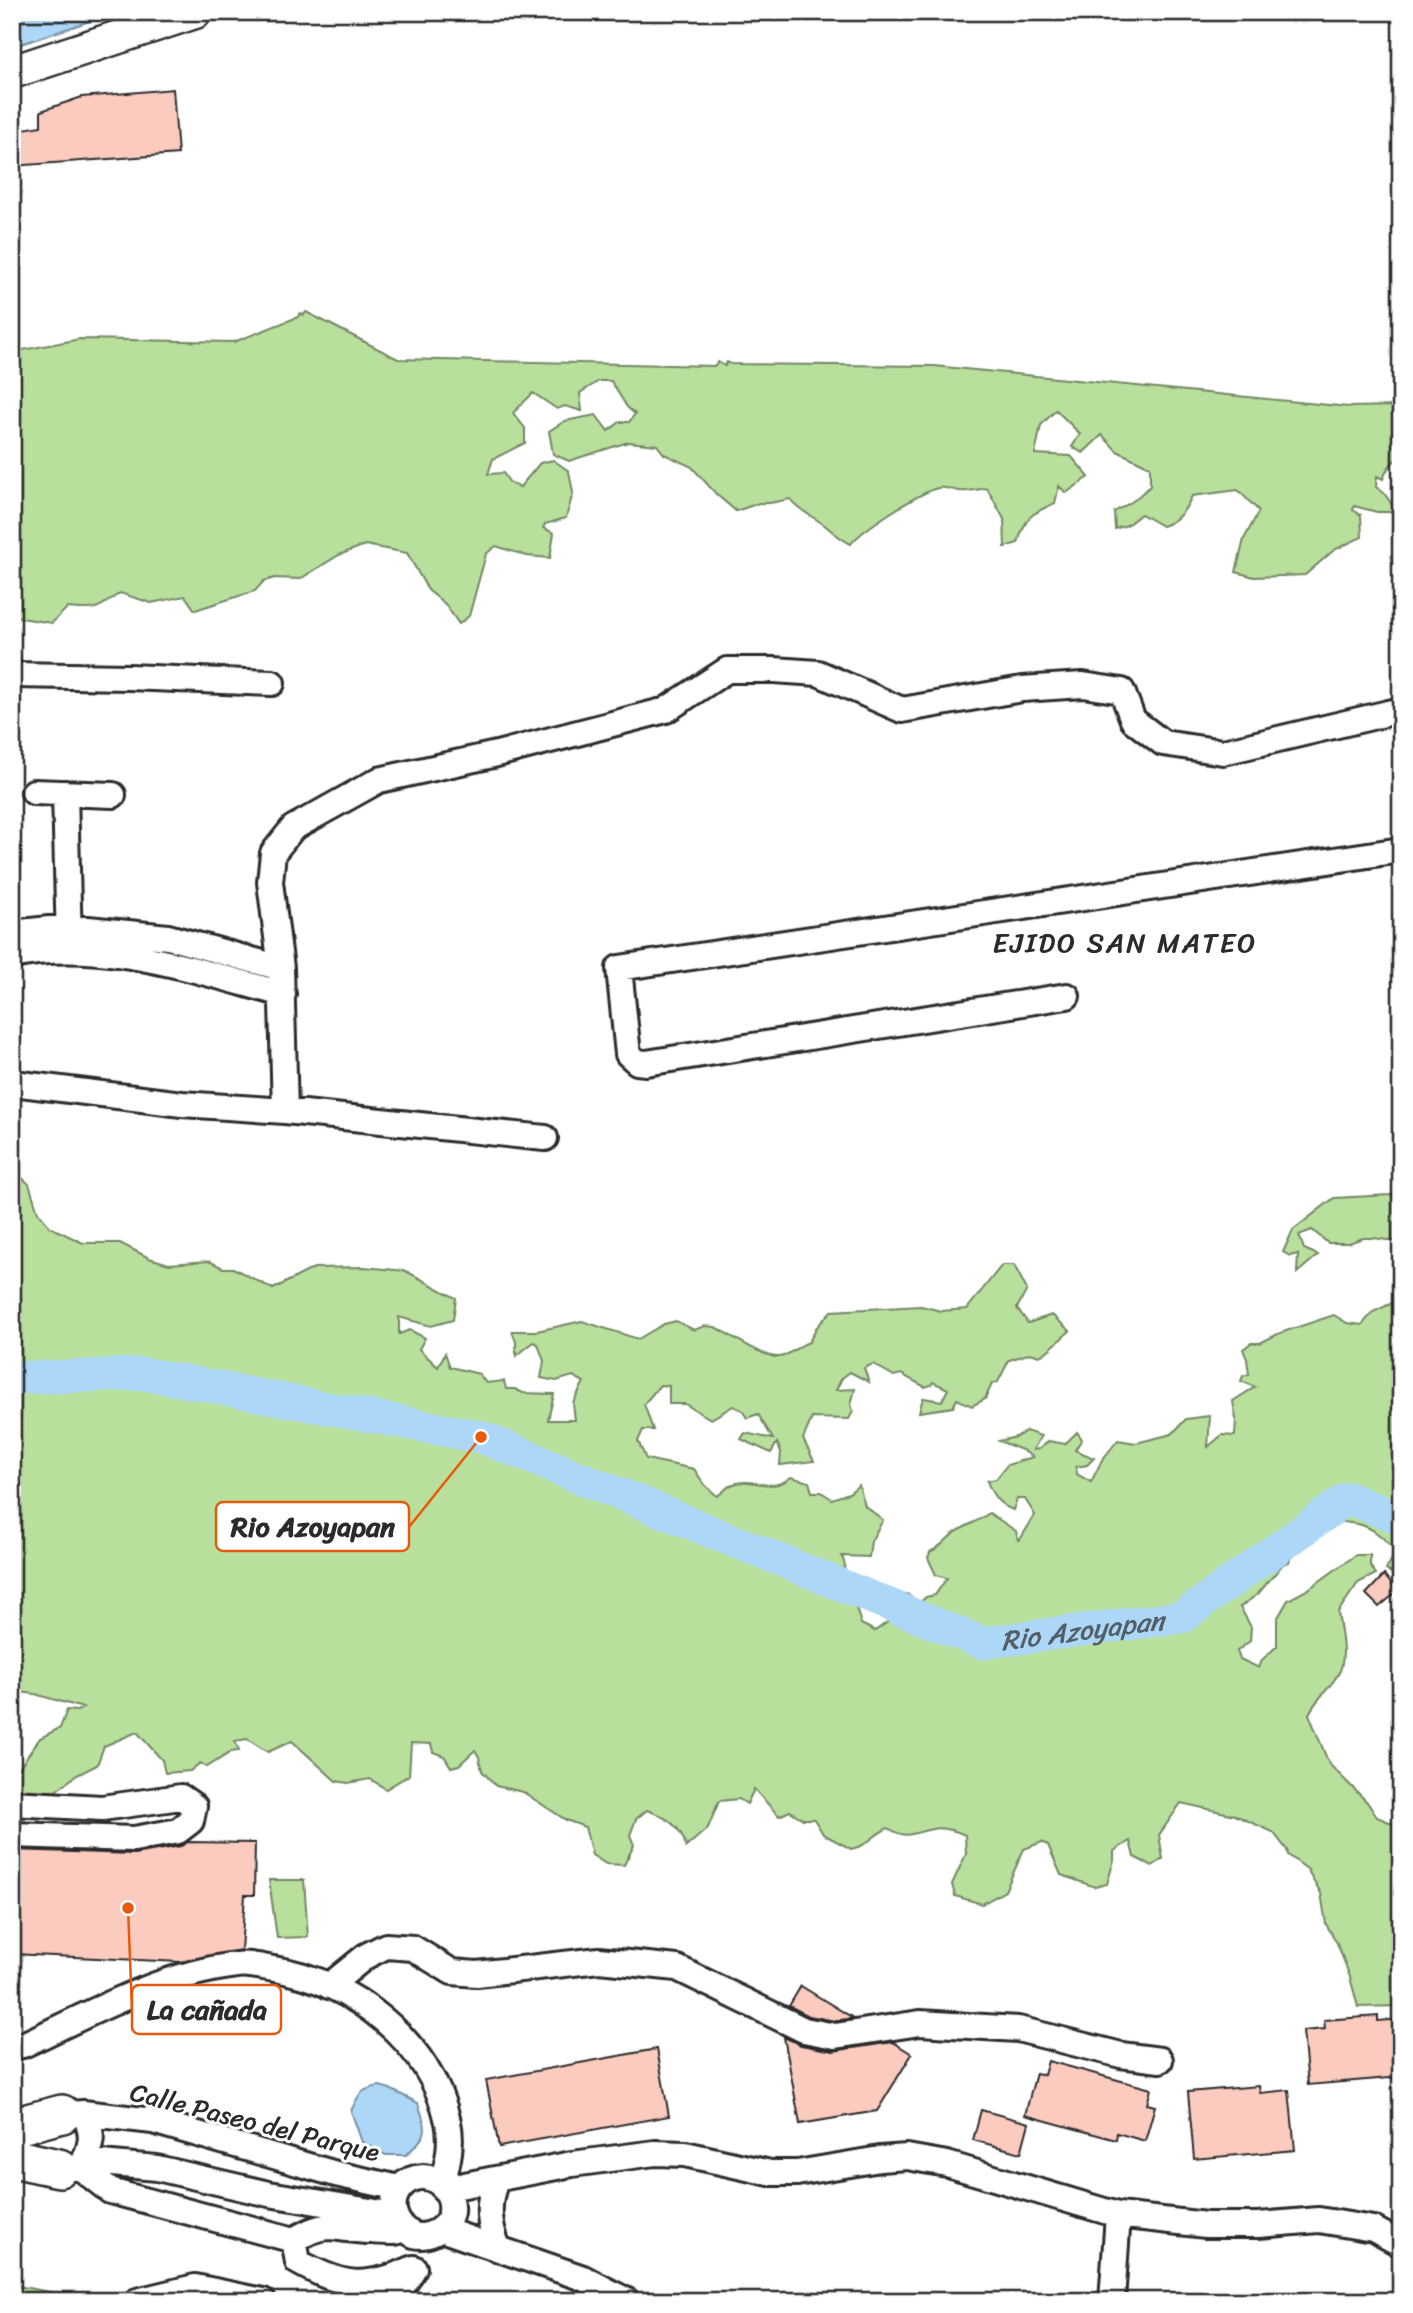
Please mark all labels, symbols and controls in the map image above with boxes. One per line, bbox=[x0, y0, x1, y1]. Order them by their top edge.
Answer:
district label: EJIDO SAN MATEO bbox=[992, 918, 1258, 967]
callout: Rio Azoyapan bbox=[216, 1502, 409, 1551]
text: Rio Azoyapan bbox=[230, 1502, 396, 1551]
water label: Rio Azoyapan bbox=[998, 1595, 1170, 1665]
callout: La cañada bbox=[132, 1985, 281, 2034]
text: La cañada bbox=[147, 1985, 267, 2034]
street label: Calle Paseo del Parque bbox=[125, 2069, 385, 2175]

